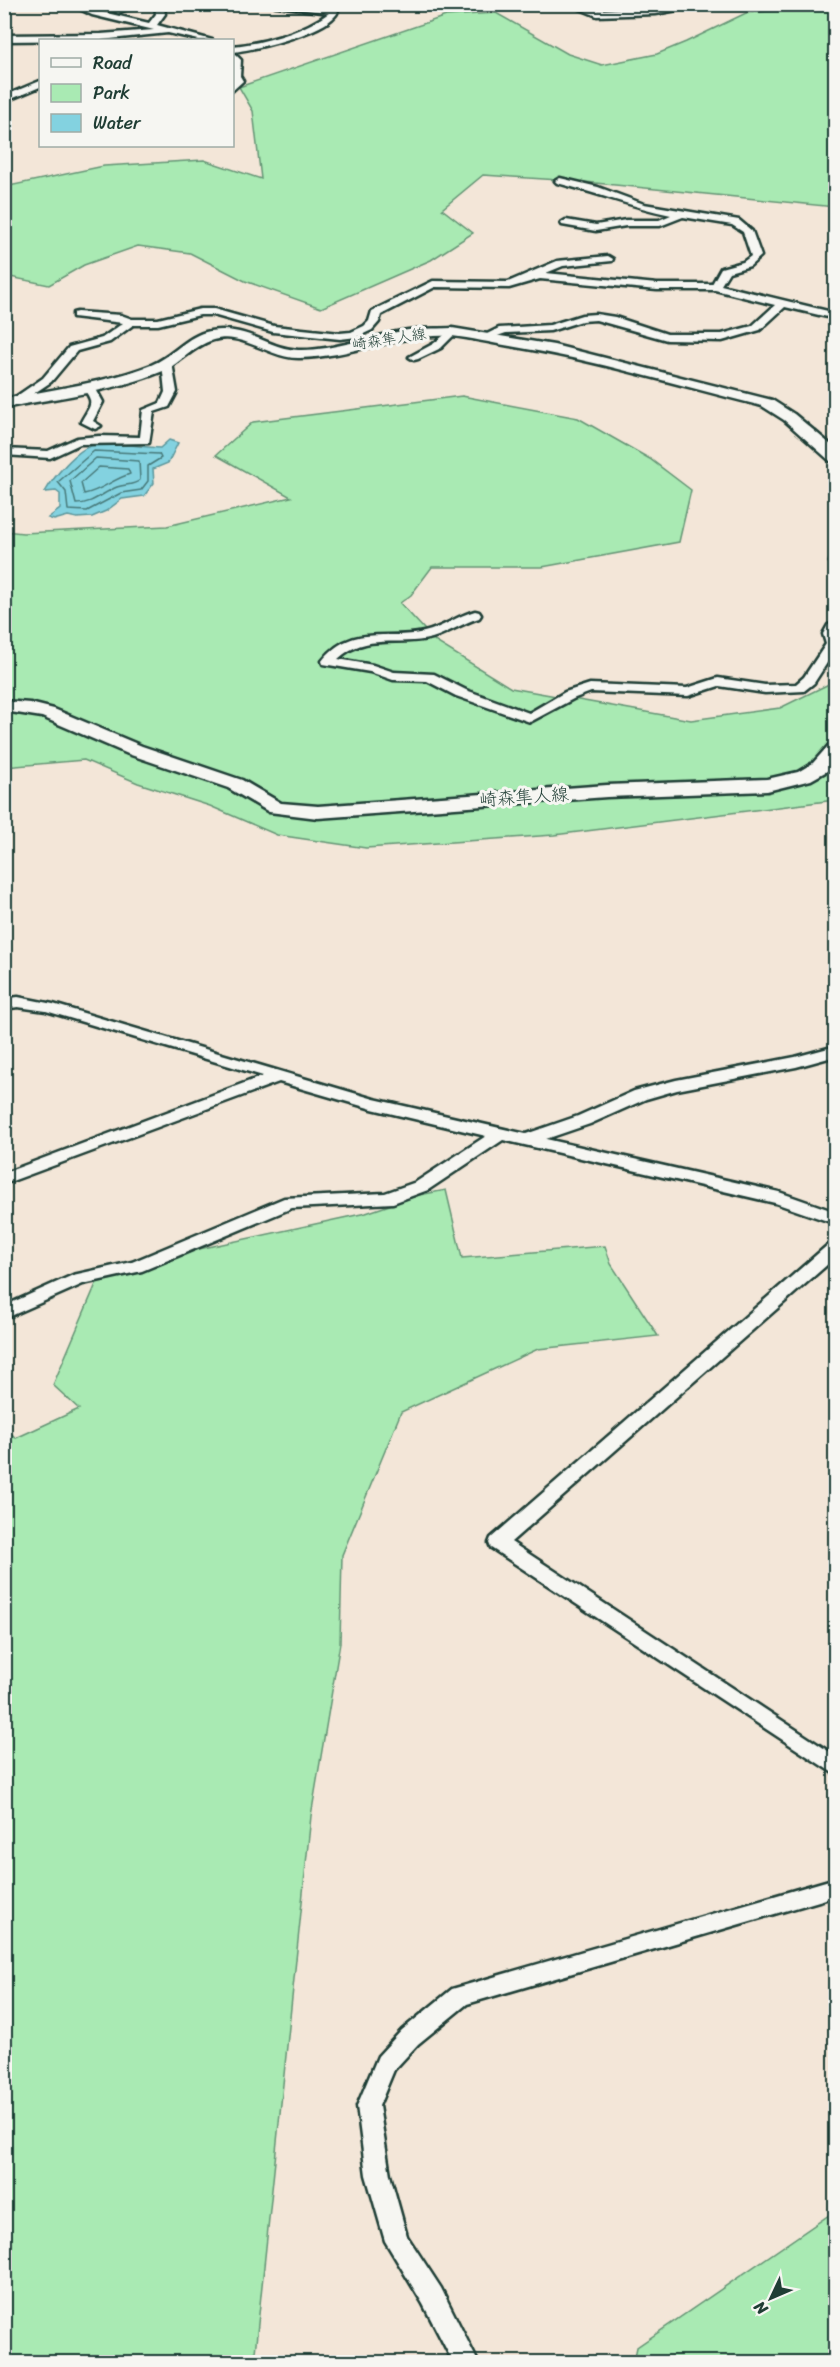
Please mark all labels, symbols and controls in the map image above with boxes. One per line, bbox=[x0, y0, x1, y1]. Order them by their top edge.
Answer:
legend bbox=[39, 39, 234, 147]
text: Road bbox=[93, 47, 133, 79]
text: Park bbox=[93, 77, 130, 109]
text: Water bbox=[93, 107, 142, 139]
street label: 崎森隼人線 bbox=[350, 320, 428, 358]
street label: 崎森隼人線 bbox=[478, 778, 570, 816]
north arrow bbox=[741, 2268, 801, 2328]
text: N bbox=[746, 2293, 776, 2323]

